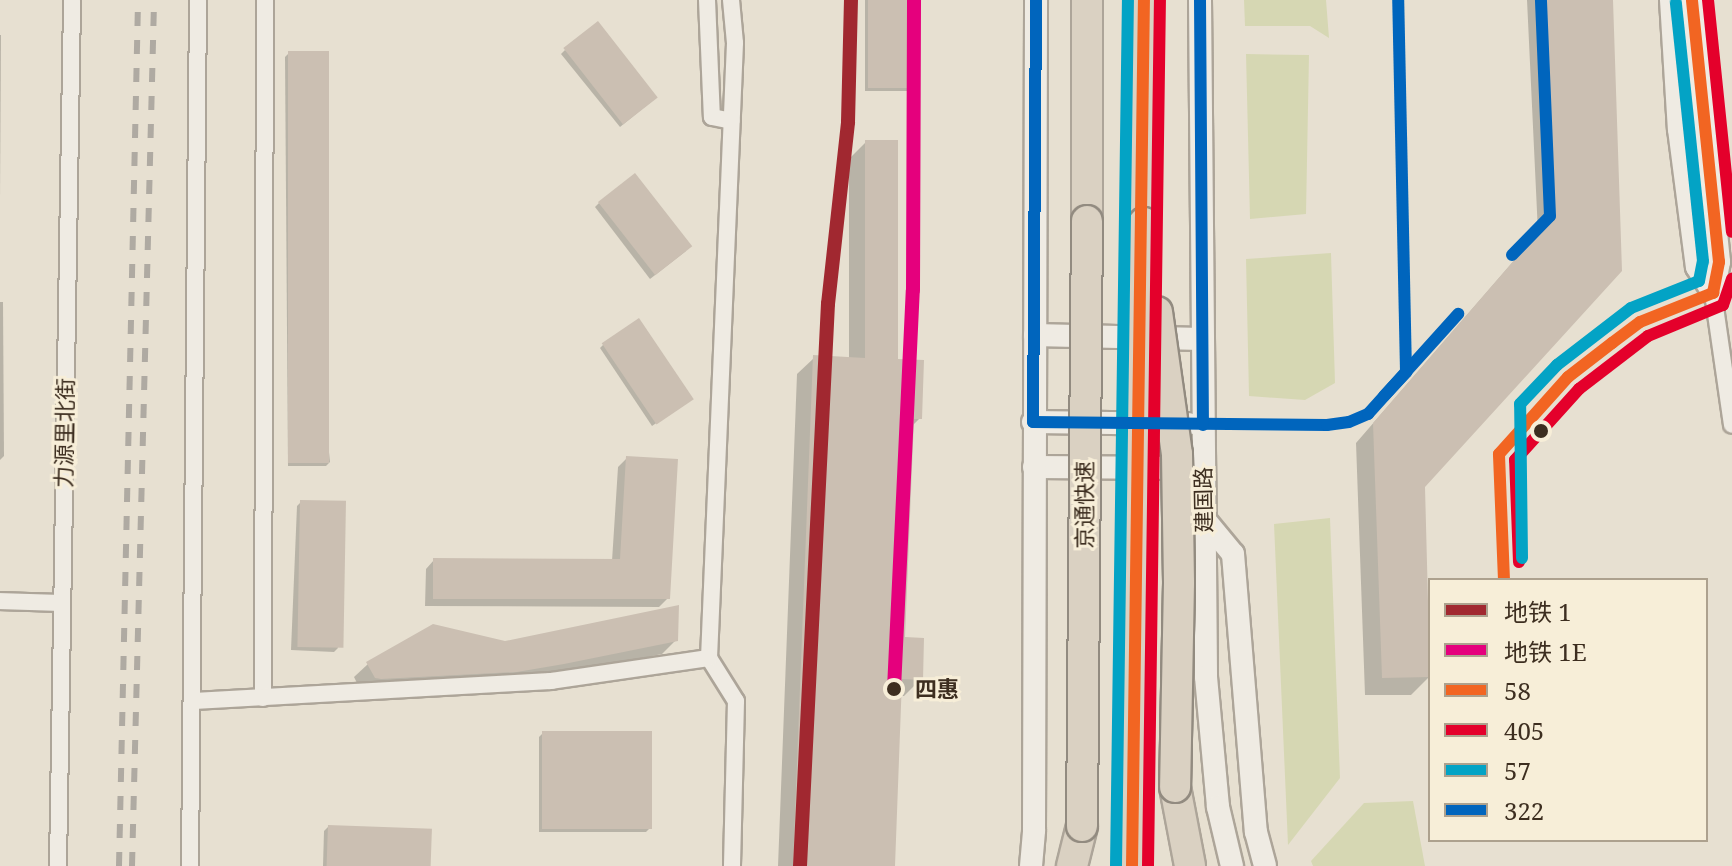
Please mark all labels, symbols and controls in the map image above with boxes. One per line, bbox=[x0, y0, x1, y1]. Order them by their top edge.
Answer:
street label: 力源里北街 bbox=[50, 378, 78, 488]
unlabelled marker bbox=[1533, 423, 1549, 439]
street label: 京通快速 bbox=[1071, 461, 1097, 549]
street label: 建国路 bbox=[1189, 467, 1217, 533]
legend bbox=[1428, 578, 1708, 842]
text: 地铁 1 bbox=[1504, 595, 1572, 628]
text: 地铁 1E bbox=[1504, 635, 1587, 668]
text: 58 bbox=[1504, 674, 1531, 707]
marker: 四惠 bbox=[880, 675, 908, 703]
place label: 四惠 bbox=[915, 676, 959, 702]
text: 405 bbox=[1504, 714, 1544, 747]
text: 57 bbox=[1504, 754, 1531, 787]
text: 322 bbox=[1504, 794, 1544, 827]

